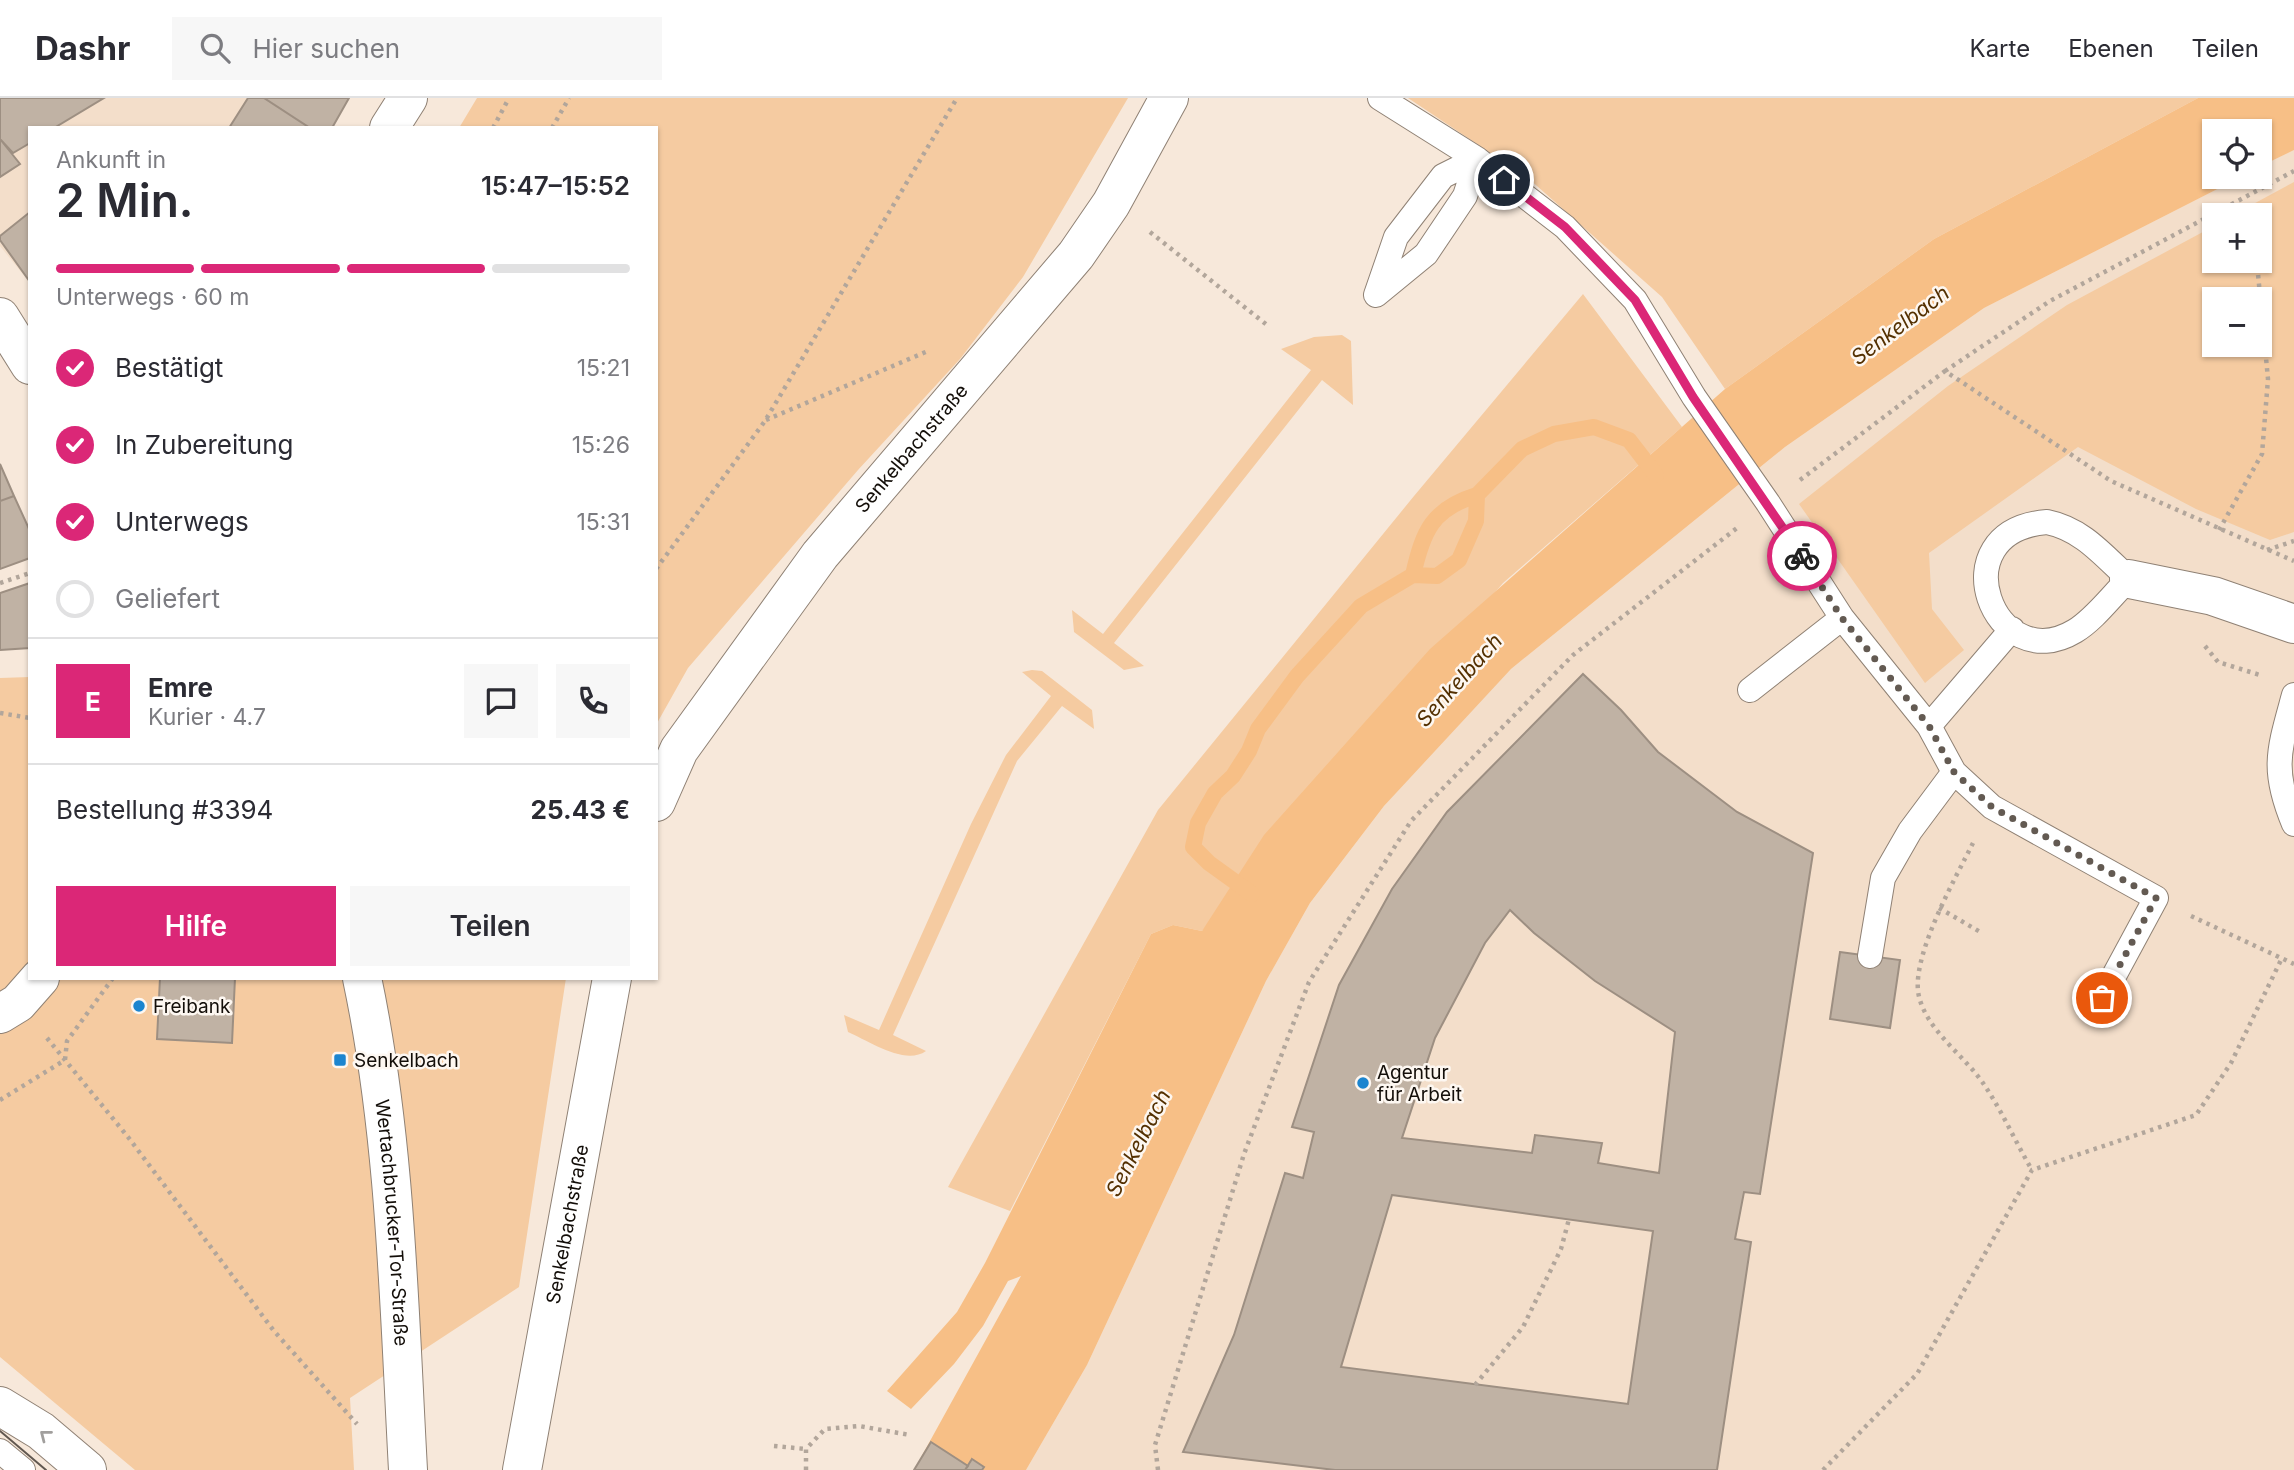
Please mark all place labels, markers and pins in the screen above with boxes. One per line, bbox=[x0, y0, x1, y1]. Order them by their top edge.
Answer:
pin bbox=[1474, 150, 1534, 210]
pin bbox=[2072, 968, 2132, 1028]
place label: Freibank bbox=[153, 995, 231, 1018]
marker: Freibank bbox=[131, 998, 147, 1014]
place label: Senkelbach bbox=[354, 1049, 459, 1072]
marker: Senkelbach bbox=[332, 1052, 348, 1068]
place label: Agentur für Arbeit bbox=[1377, 1061, 1462, 1106]
marker: Agentur für Arbeit bbox=[1355, 1075, 1371, 1091]

